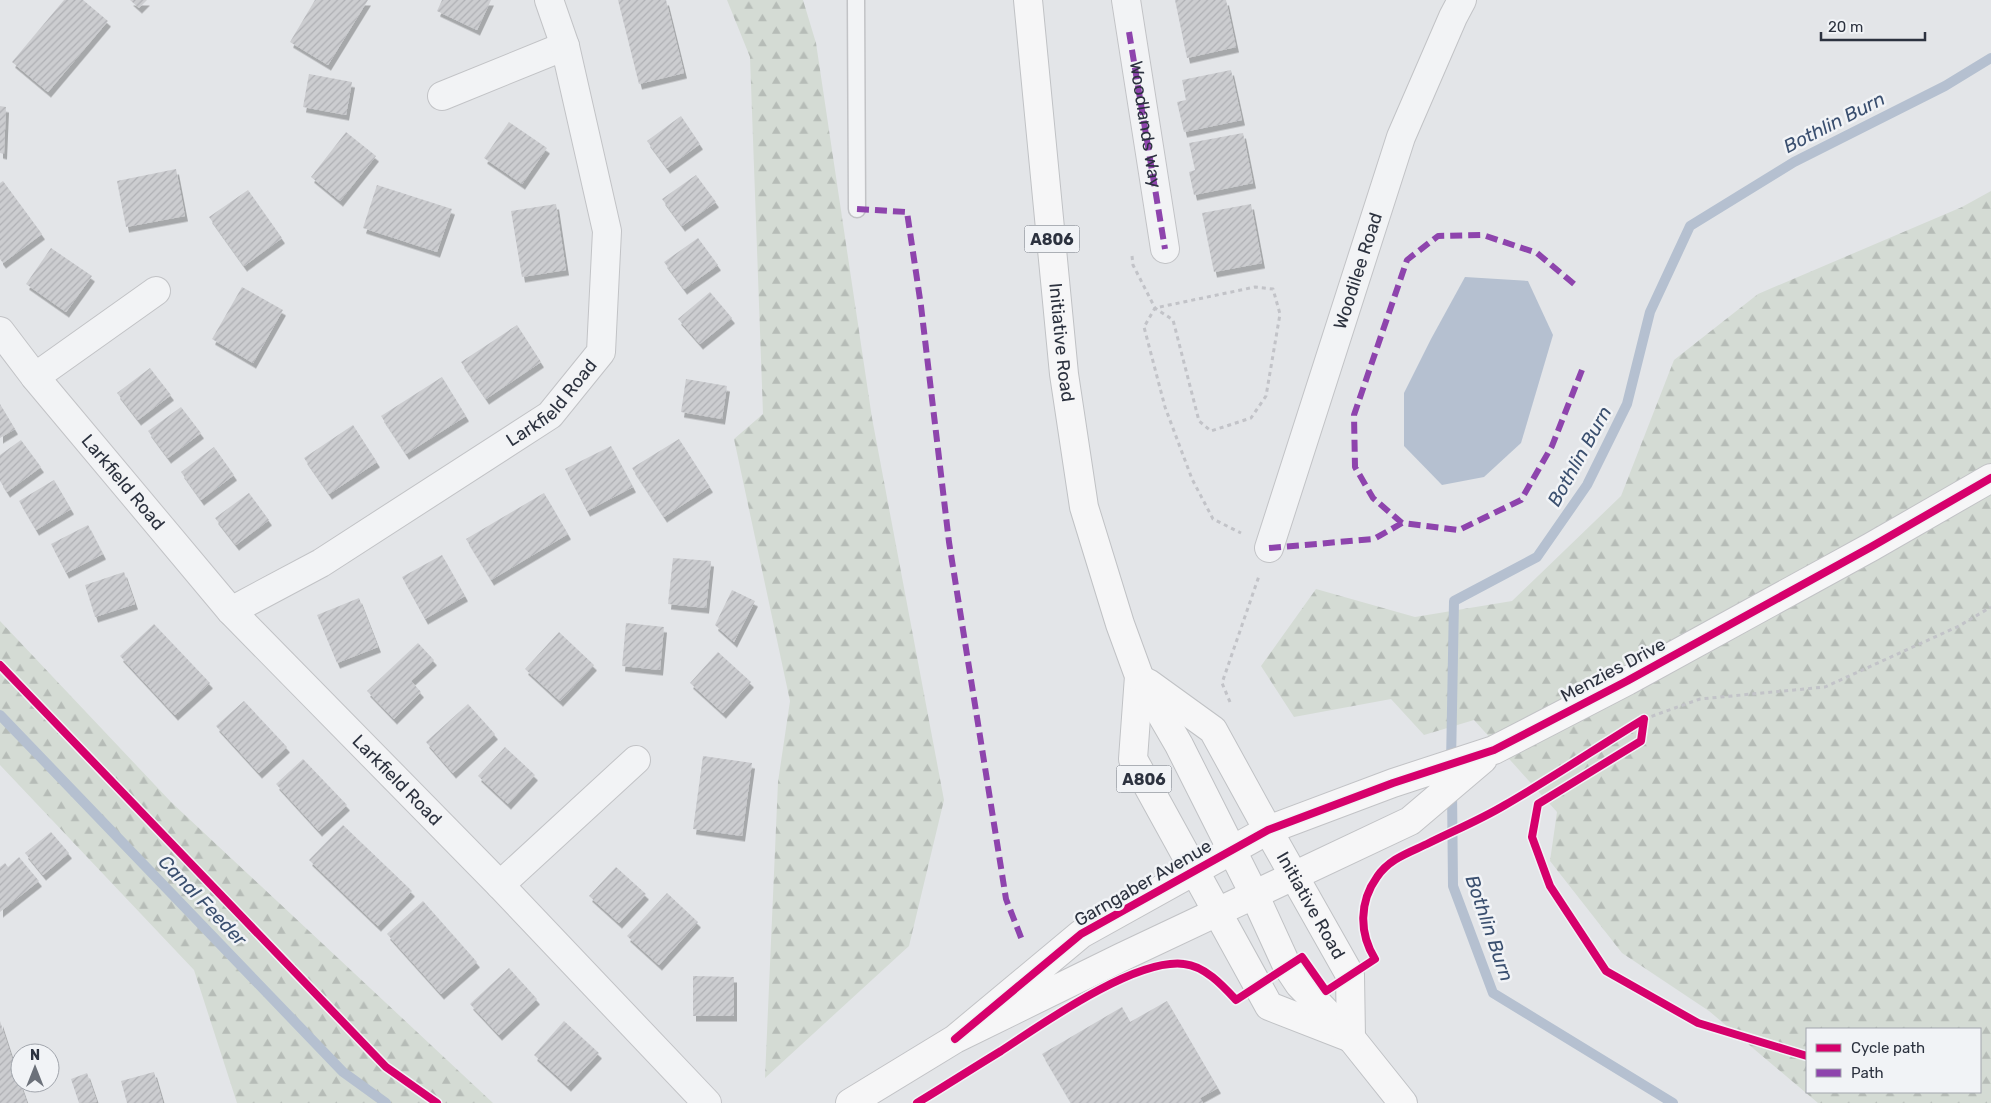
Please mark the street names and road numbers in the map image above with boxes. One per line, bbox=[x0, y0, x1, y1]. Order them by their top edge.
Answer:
street label: Woodlands Way bbox=[1125, 59, 1166, 190]
street label: Woodilee Road bbox=[1329, 210, 1387, 332]
road number: A806 bbox=[1024, 225, 1080, 252]
street label: Initiative Road bbox=[1044, 282, 1079, 403]
street label: Larkfield Road bbox=[502, 355, 602, 451]
street label: Larkfield Road bbox=[77, 430, 170, 535]
street label: Menzies Drive bbox=[1557, 633, 1669, 707]
street label: Larkfield Road bbox=[348, 730, 446, 830]
road number: A806 bbox=[1116, 766, 1172, 792]
street label: Garngaber Avenue bbox=[1070, 835, 1216, 931]
street label: Initiative Road bbox=[1272, 848, 1350, 963]

